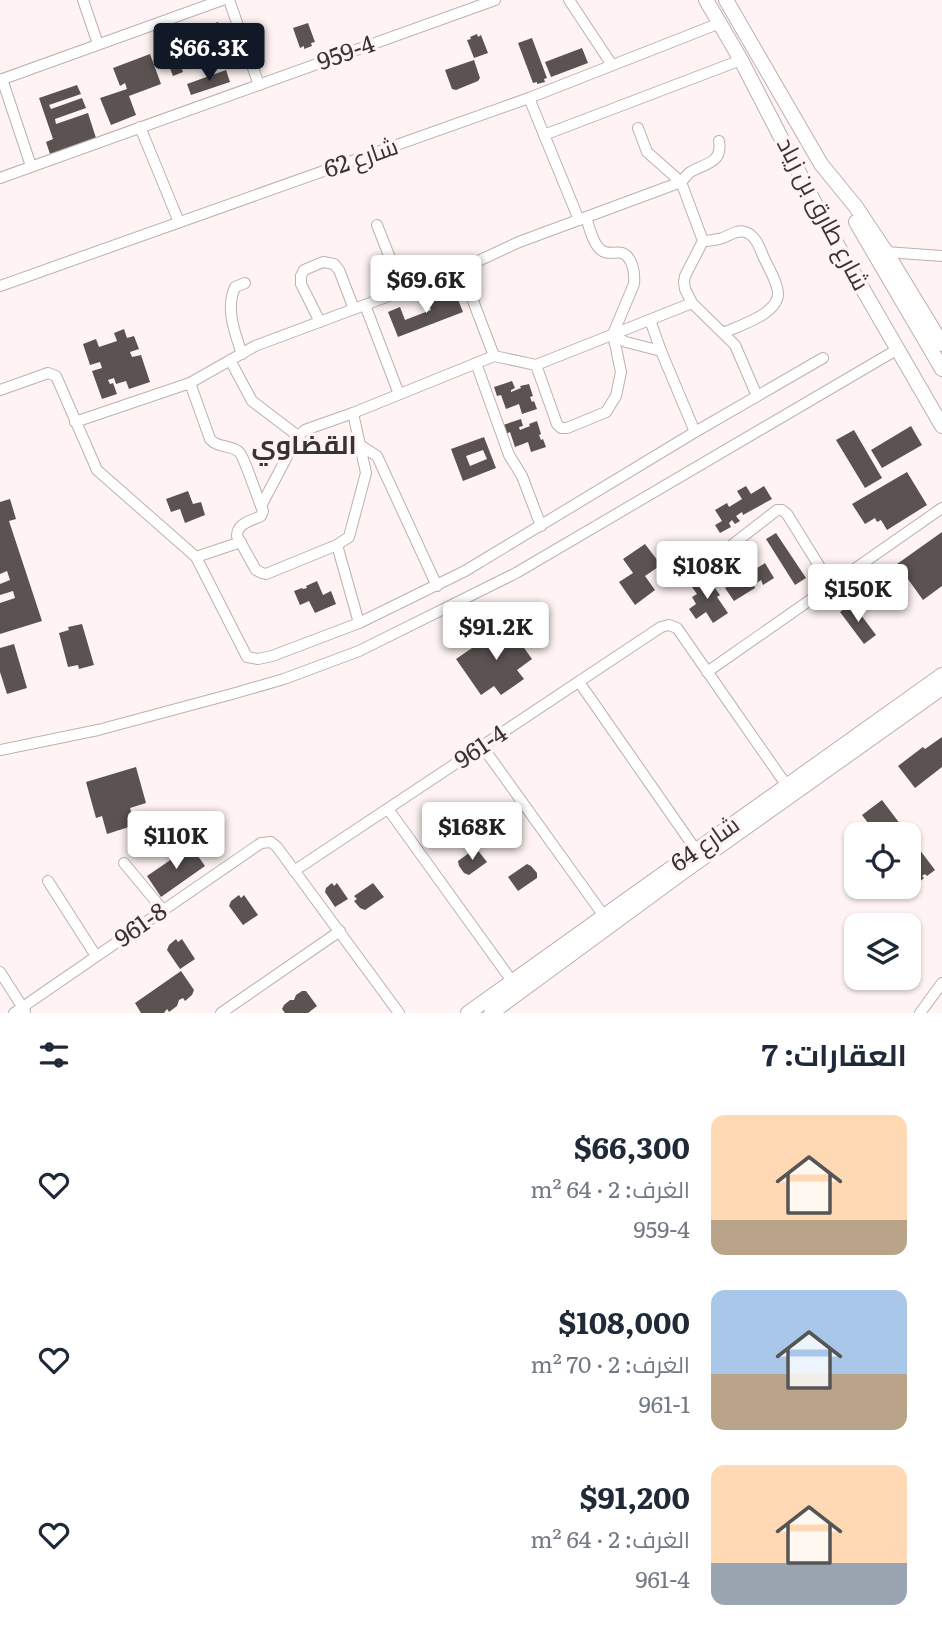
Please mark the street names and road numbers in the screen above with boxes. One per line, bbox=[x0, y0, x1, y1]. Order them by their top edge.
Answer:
street label: 959-4 bbox=[311, 24, 379, 77]
street label: شارع 62 bbox=[318, 127, 402, 186]
street label: شارع طارق بن زياد bbox=[769, 130, 880, 296]
street label: 961-4 bbox=[446, 714, 513, 775]
street label: شارع 64 bbox=[662, 805, 746, 879]
street label: 961-8 bbox=[106, 892, 173, 954]

